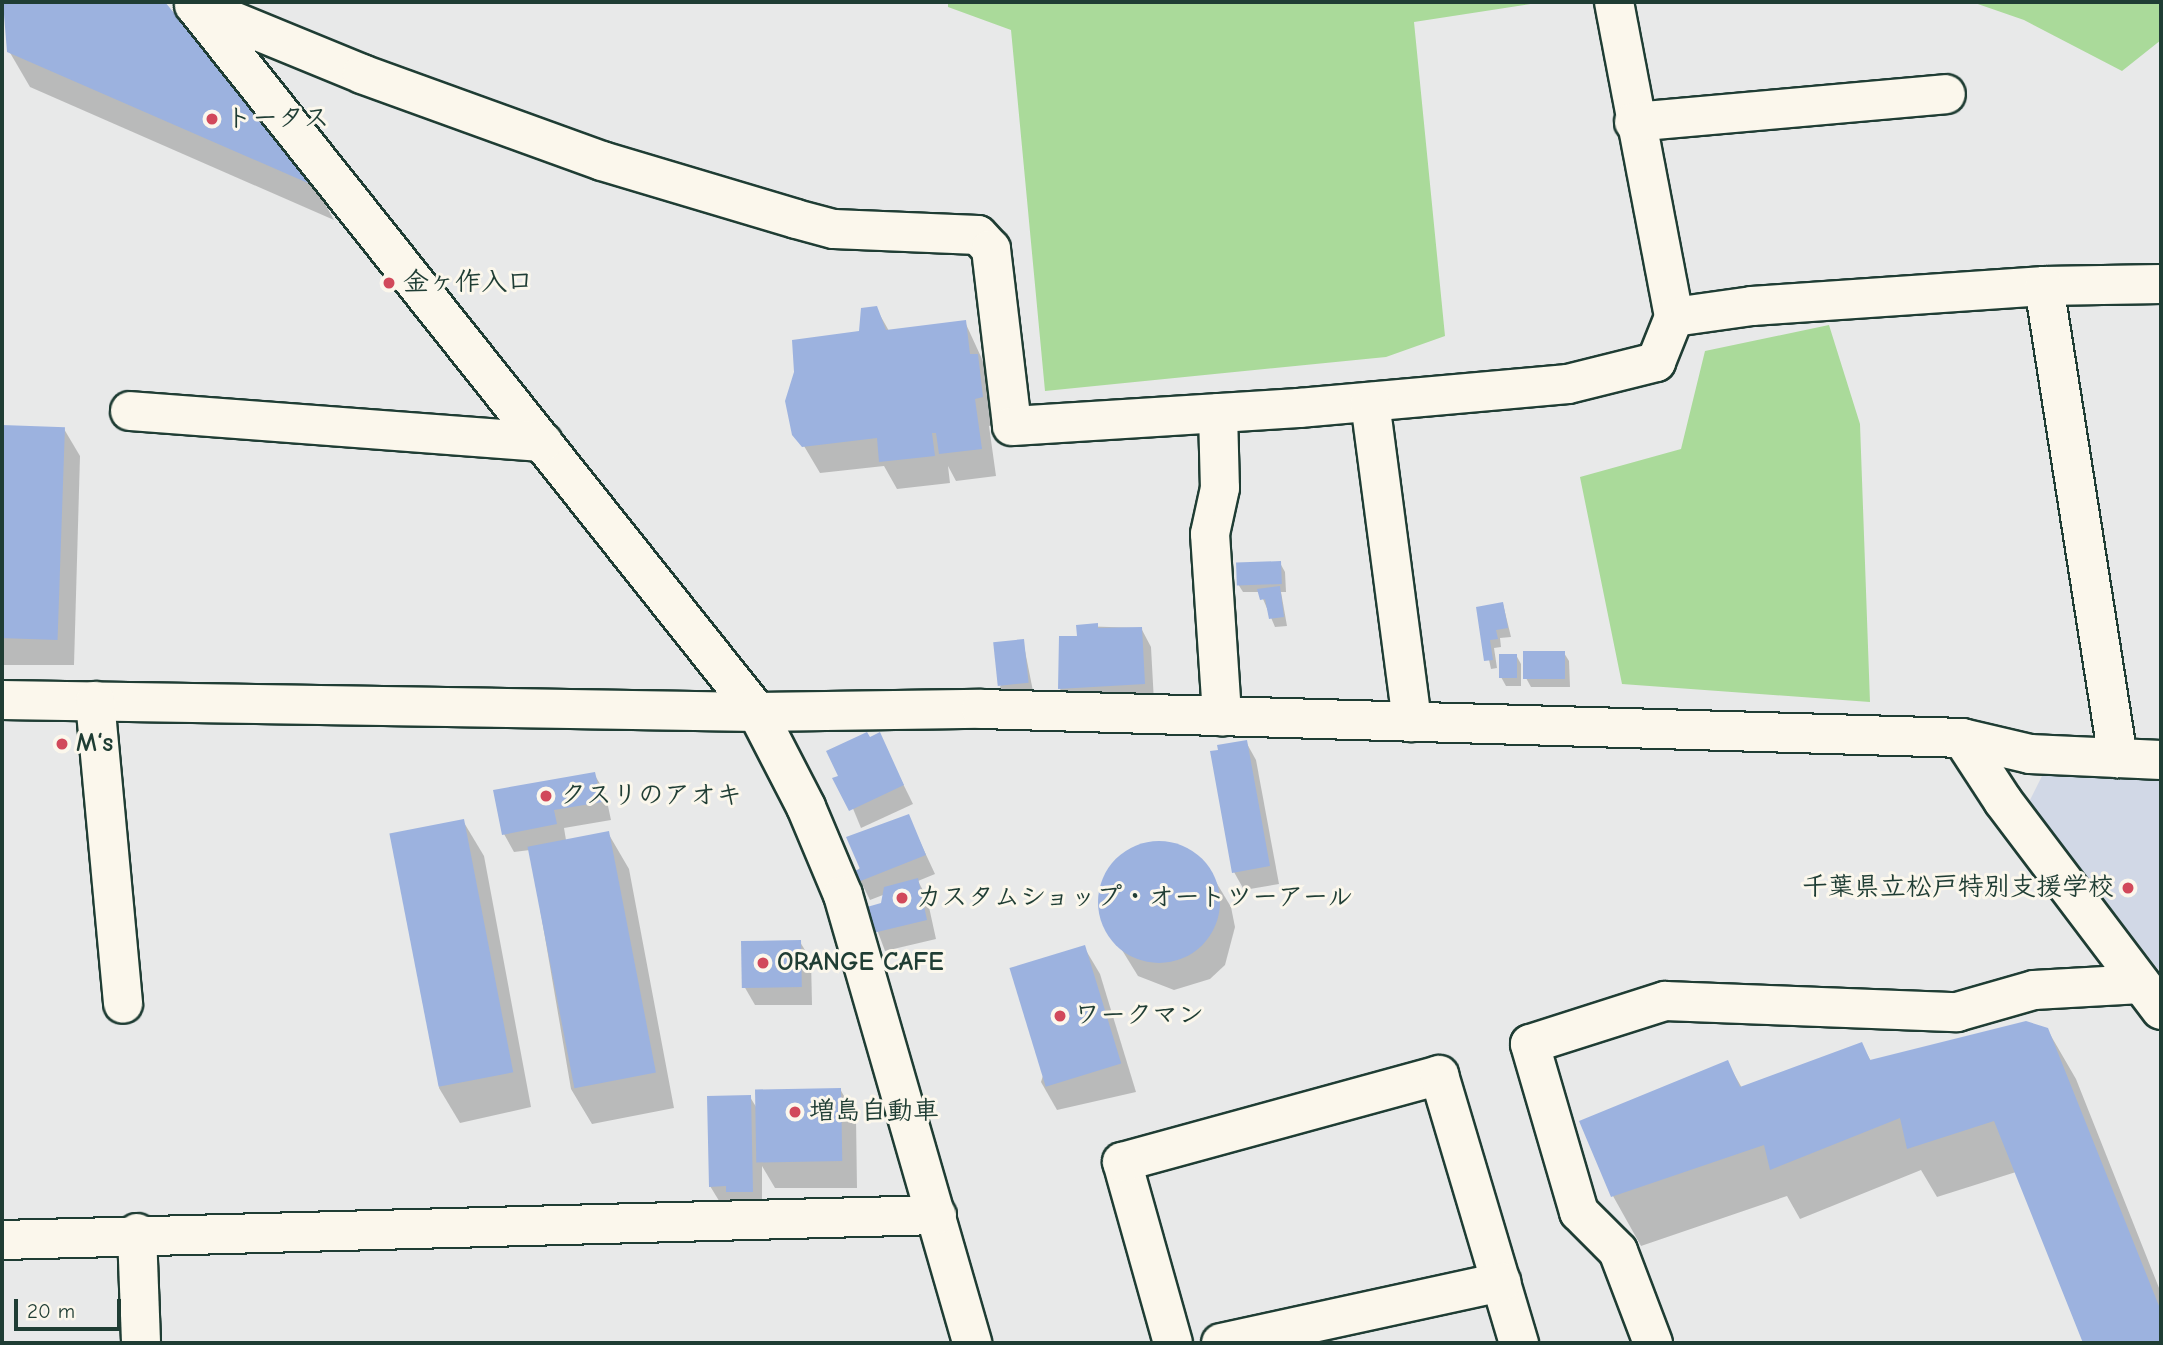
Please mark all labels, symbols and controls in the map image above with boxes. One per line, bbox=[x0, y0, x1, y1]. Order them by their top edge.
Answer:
place label: トータス bbox=[226, 103, 330, 135]
marker: トータス bbox=[204, 111, 220, 127]
place label: 金ヶ作入口 bbox=[403, 267, 533, 299]
marker: 金ヶ作入口 bbox=[381, 275, 397, 291]
place label: M‘s bbox=[76, 728, 113, 760]
marker: M‘s bbox=[54, 736, 70, 752]
place label: クスリのアオキ bbox=[560, 780, 742, 812]
marker: クスリのアオキ bbox=[538, 788, 554, 804]
place label: 千葉県立松戸特別支援学校 bbox=[1802, 872, 2114, 904]
marker: 千葉県立松戸特別支援学校 bbox=[2120, 880, 2136, 896]
place label: カスタムショップ・オートツーアール bbox=[916, 882, 1357, 914]
marker: カスタムショップ・オートツーアール bbox=[894, 890, 910, 906]
place label: ORANGE CAFE bbox=[777, 947, 944, 979]
marker: ORANGE CAFE bbox=[755, 955, 771, 971]
place label: ワークマン bbox=[1074, 1000, 1204, 1032]
marker: ワークマン bbox=[1052, 1008, 1068, 1024]
place label: 増島自動車 bbox=[809, 1096, 939, 1128]
marker: 増島自動車 bbox=[787, 1104, 803, 1120]
scale bar bbox=[18, 1286, 124, 1330]
text: 20 m bbox=[27, 1299, 75, 1323]

